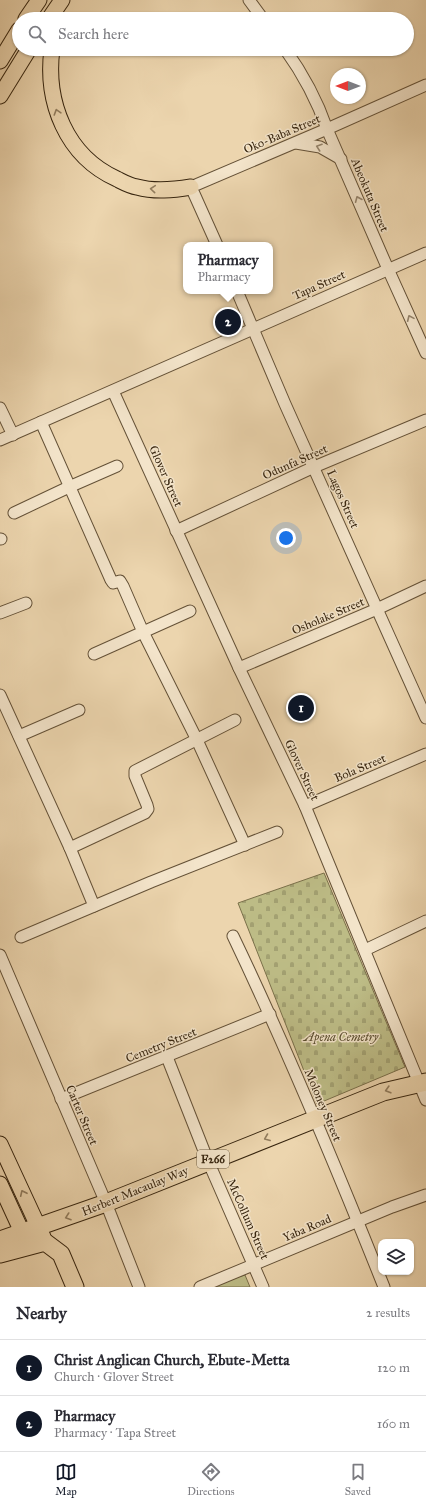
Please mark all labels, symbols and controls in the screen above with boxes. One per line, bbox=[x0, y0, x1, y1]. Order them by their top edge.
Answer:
search box bbox=[12, 12, 414, 56]
icon: search bbox=[26, 23, 48, 45]
text: Search here bbox=[58, 25, 129, 43]
north arrow bbox=[330, 68, 366, 104]
one-way arrow bbox=[53, 109, 62, 116]
street label: Oko-Baba Street bbox=[242, 111, 323, 156]
one-way arrow bbox=[316, 144, 323, 152]
street label: Abeokuta Street bbox=[348, 155, 392, 235]
one-way arrow bbox=[150, 185, 156, 194]
one-way arrow bbox=[355, 195, 363, 203]
popup bbox=[183, 242, 273, 294]
text: Pharmacy bbox=[197, 251, 259, 269]
street label: Tapa Street bbox=[291, 267, 348, 303]
text: Pharmacy bbox=[197, 269, 250, 285]
pin: 2 bbox=[215, 307, 241, 337]
one-way arrow bbox=[407, 315, 415, 322]
street label: Odunfa Street bbox=[260, 441, 330, 483]
street label: Glover Street bbox=[146, 443, 186, 509]
street label: Lagos Street bbox=[323, 468, 362, 531]
your location bbox=[276, 528, 296, 548]
street label: Osholake Street bbox=[290, 594, 367, 638]
pin: 1 bbox=[288, 693, 314, 723]
street label: Glover Street bbox=[282, 737, 323, 803]
street label: Bola Street bbox=[332, 751, 389, 785]
street label: Cemetry Street bbox=[124, 1024, 199, 1066]
park label: Apena Cemetry bbox=[302, 1030, 379, 1045]
street label: Moloney Street bbox=[301, 1067, 345, 1144]
street label: Carter Street bbox=[63, 1083, 101, 1148]
one-way arrow bbox=[385, 1085, 392, 1094]
one-way arrow bbox=[264, 1134, 271, 1142]
road number: F266 bbox=[197, 1150, 229, 1168]
street label: Herbert Macaulay Way bbox=[80, 1163, 191, 1219]
street label: McCollum Street bbox=[224, 1176, 272, 1262]
one-way arrow bbox=[20, 1190, 28, 1198]
one-way arrow bbox=[65, 1212, 72, 1221]
street label: Yaba Road bbox=[281, 1212, 333, 1244]
map controls bbox=[378, 1239, 414, 1275]
button: layers bbox=[378, 1239, 414, 1275]
text: Nearby bbox=[16, 1303, 67, 1324]
text: 2 results bbox=[366, 1305, 410, 1321]
text: Christ Anglican Church, Ebute-Metta bbox=[54, 1351, 290, 1369]
text: 1 bbox=[26, 1360, 32, 1376]
text: 120 m bbox=[377, 1360, 410, 1376]
text: Church · Glover Street bbox=[54, 1369, 174, 1385]
text: Pharmacy bbox=[54, 1407, 115, 1425]
text: 2 bbox=[26, 1416, 32, 1432]
text: 160 m bbox=[377, 1416, 410, 1432]
text: Pharmacy · Tapa Street bbox=[54, 1425, 176, 1441]
tab: Map bbox=[55, 1461, 77, 1498]
tab: Directions bbox=[187, 1461, 235, 1498]
tab: Saved bbox=[345, 1461, 371, 1498]

